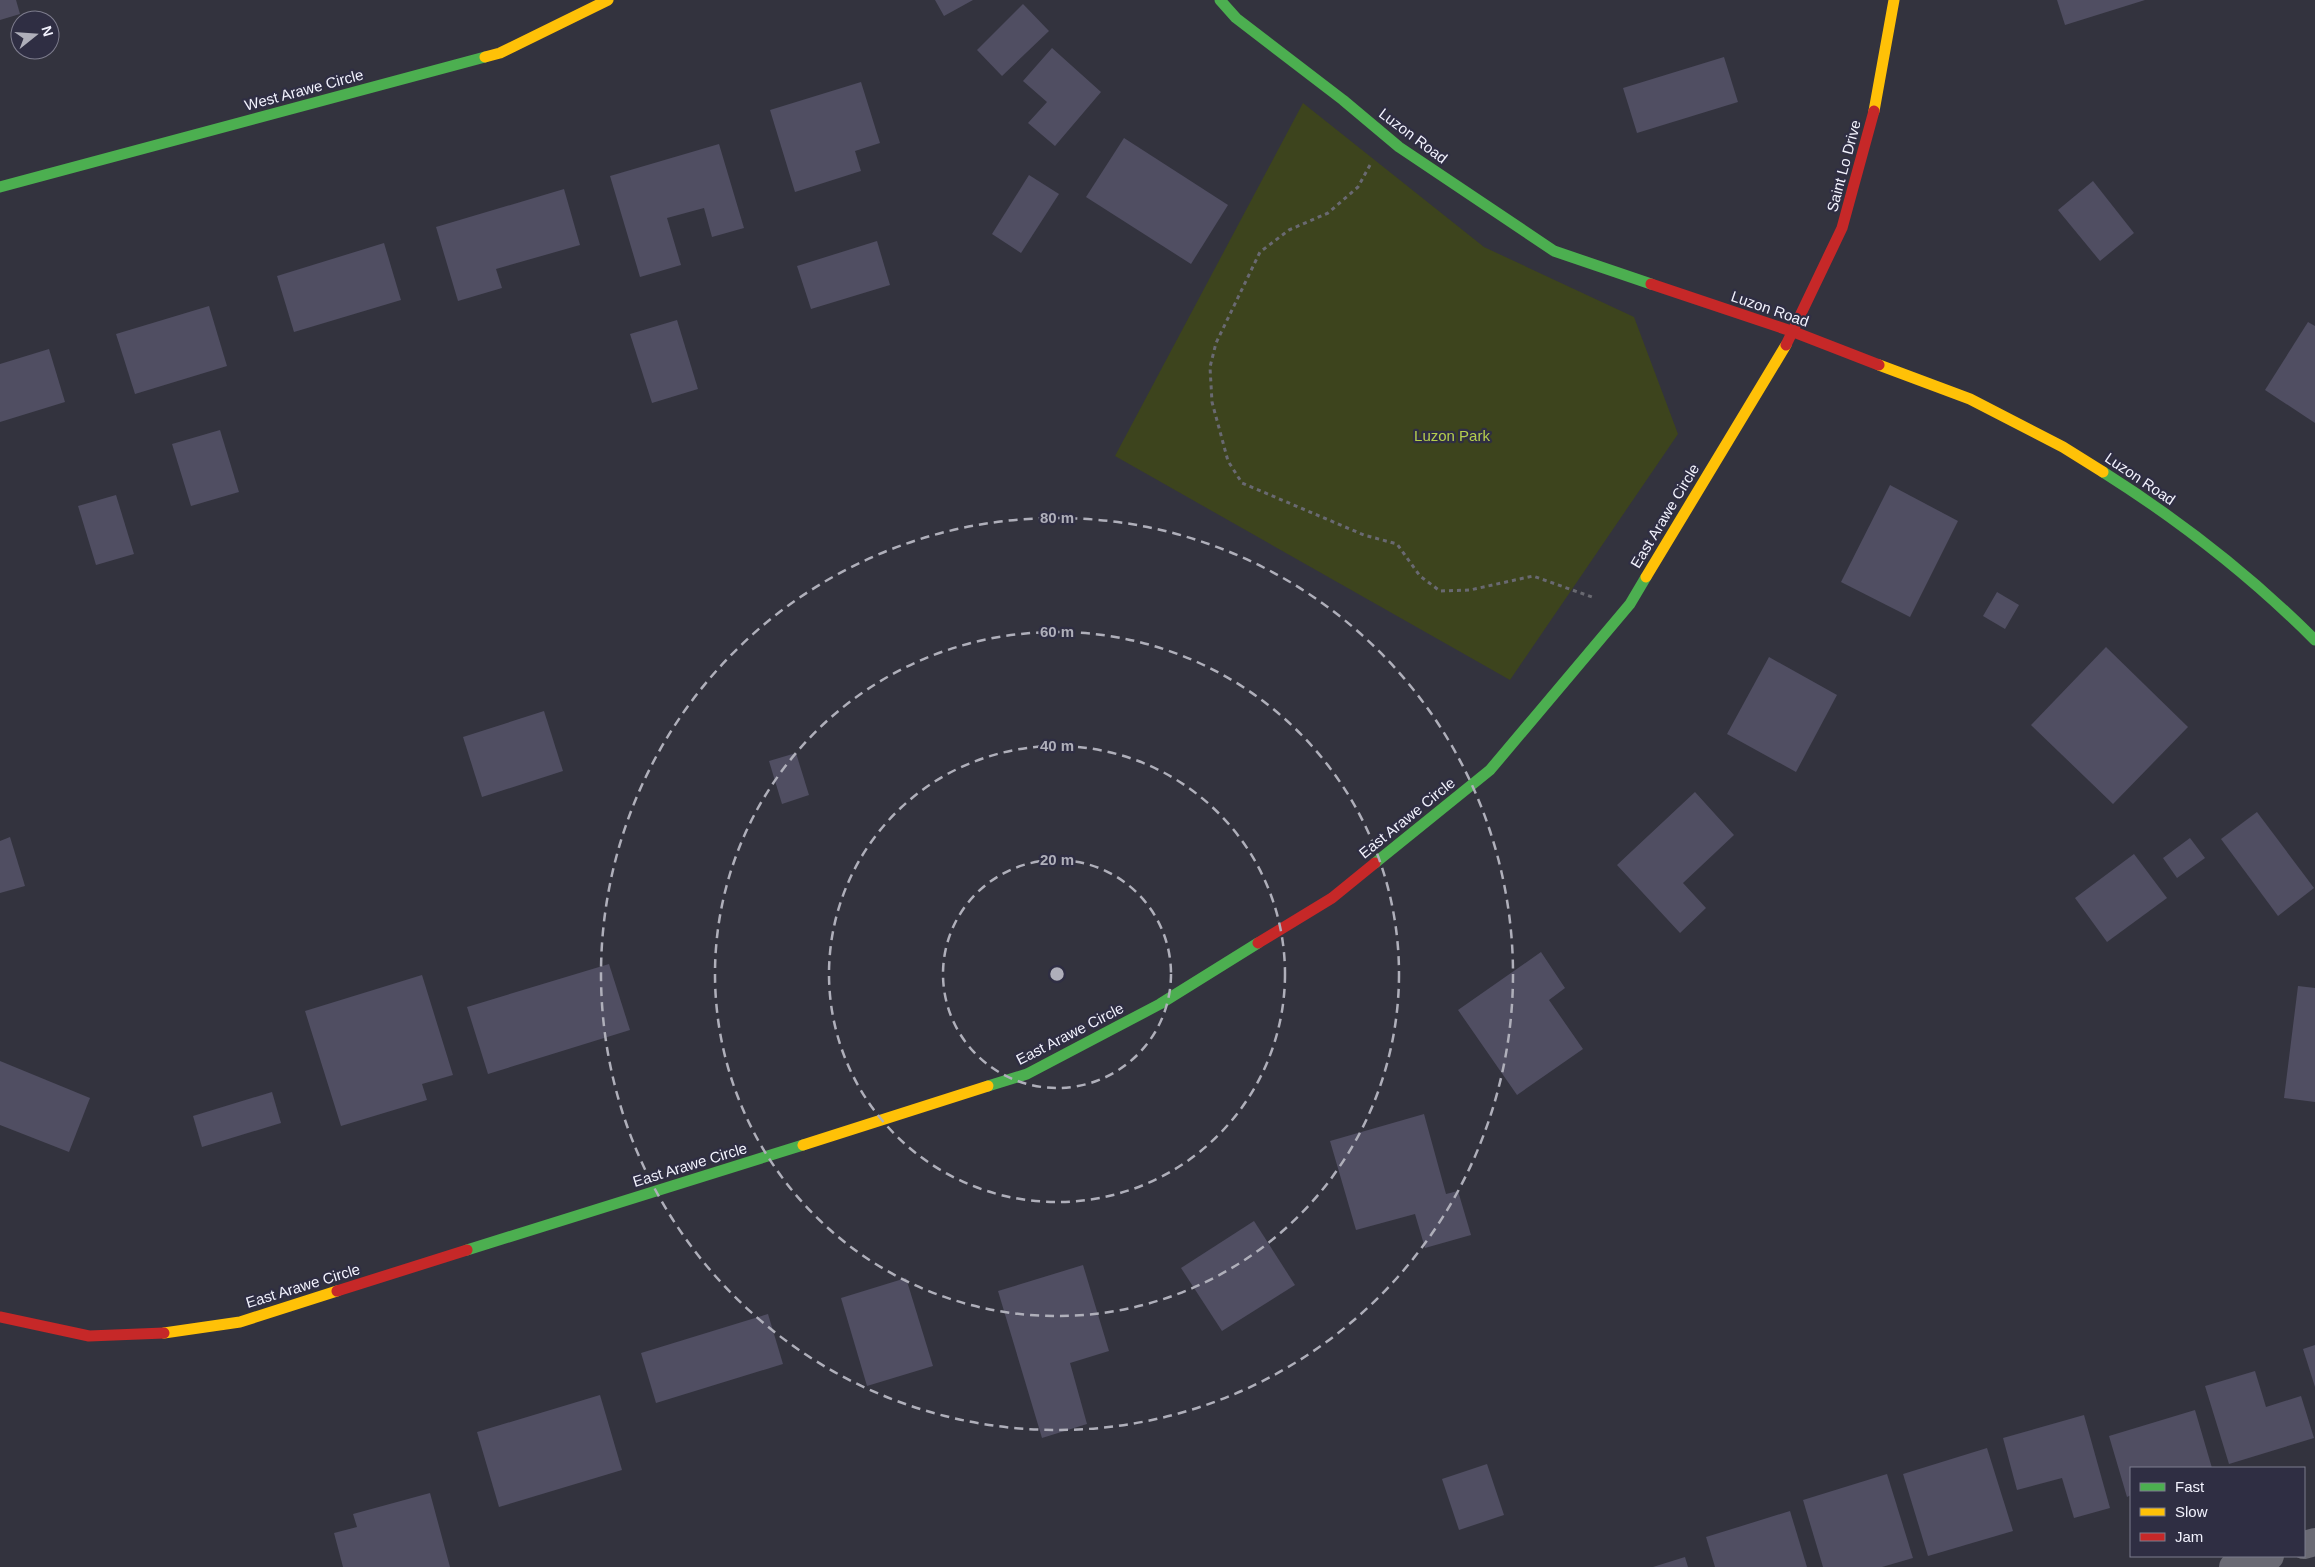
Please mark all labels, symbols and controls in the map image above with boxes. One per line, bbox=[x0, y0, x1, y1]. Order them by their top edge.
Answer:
north arrow bbox=[10, 10, 60, 60]
text: N bbox=[38, 24, 57, 38]
street label: West Arawe Circle bbox=[243, 65, 365, 114]
street label: Luzon Road bbox=[1376, 104, 1451, 167]
street label: Saint Lo Drive bbox=[1823, 118, 1864, 214]
street label: Luzon Road bbox=[1729, 287, 1811, 330]
park label: Luzon Park bbox=[1414, 427, 1490, 444]
street label: Luzon Road bbox=[2102, 449, 2179, 508]
street label: East Arawe Circle bbox=[1627, 461, 1702, 571]
text: 80 m bbox=[1040, 509, 1074, 526]
text: 60 m bbox=[1040, 623, 1074, 640]
text: 40 m bbox=[1040, 737, 1074, 754]
street label: East Arawe Circle bbox=[1355, 774, 1458, 861]
text: 20 m bbox=[1040, 851, 1074, 868]
centre of rings bbox=[1048, 965, 1066, 983]
street label: East Arawe Circle bbox=[1013, 999, 1126, 1068]
street label: East Arawe Circle bbox=[631, 1139, 749, 1190]
street label: East Arawe Circle bbox=[244, 1260, 362, 1311]
legend bbox=[2130, 1467, 2305, 1557]
text: Fast bbox=[2175, 1478, 2205, 1495]
text: Slow bbox=[2175, 1503, 2208, 1520]
text: Jam bbox=[2175, 1528, 2203, 1545]

